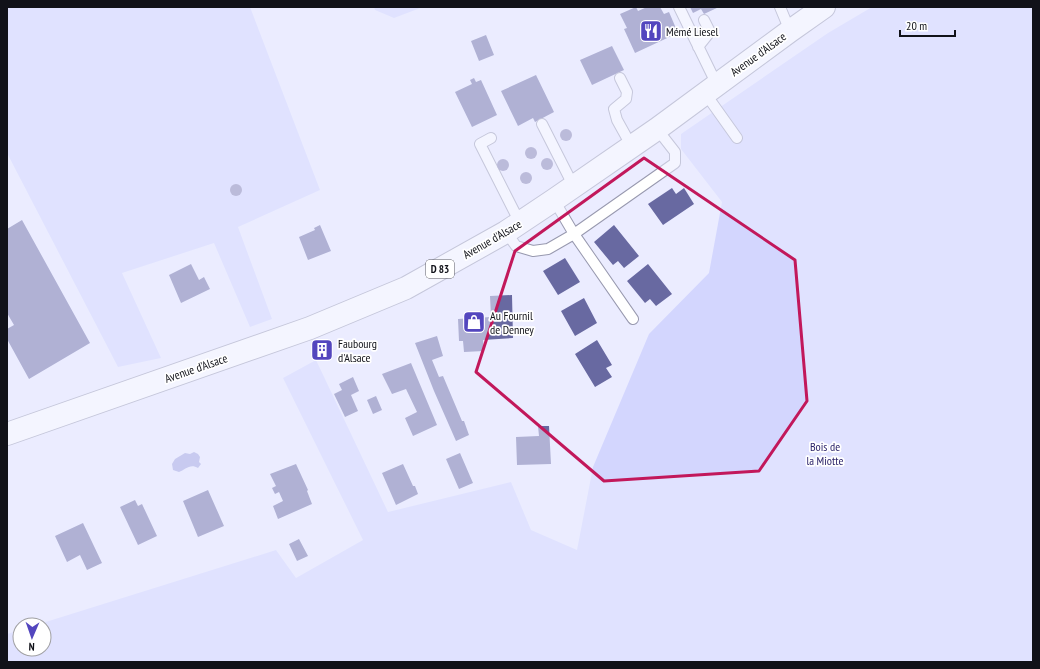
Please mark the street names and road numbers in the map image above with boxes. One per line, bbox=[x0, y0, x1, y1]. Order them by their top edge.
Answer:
street label: Avenue d'Alsace bbox=[727, 29, 789, 79]
street label: Avenue d'Alsace bbox=[460, 216, 524, 262]
road number: D 83 bbox=[426, 260, 454, 278]
street label: Avenue d'Alsace bbox=[163, 350, 229, 386]

